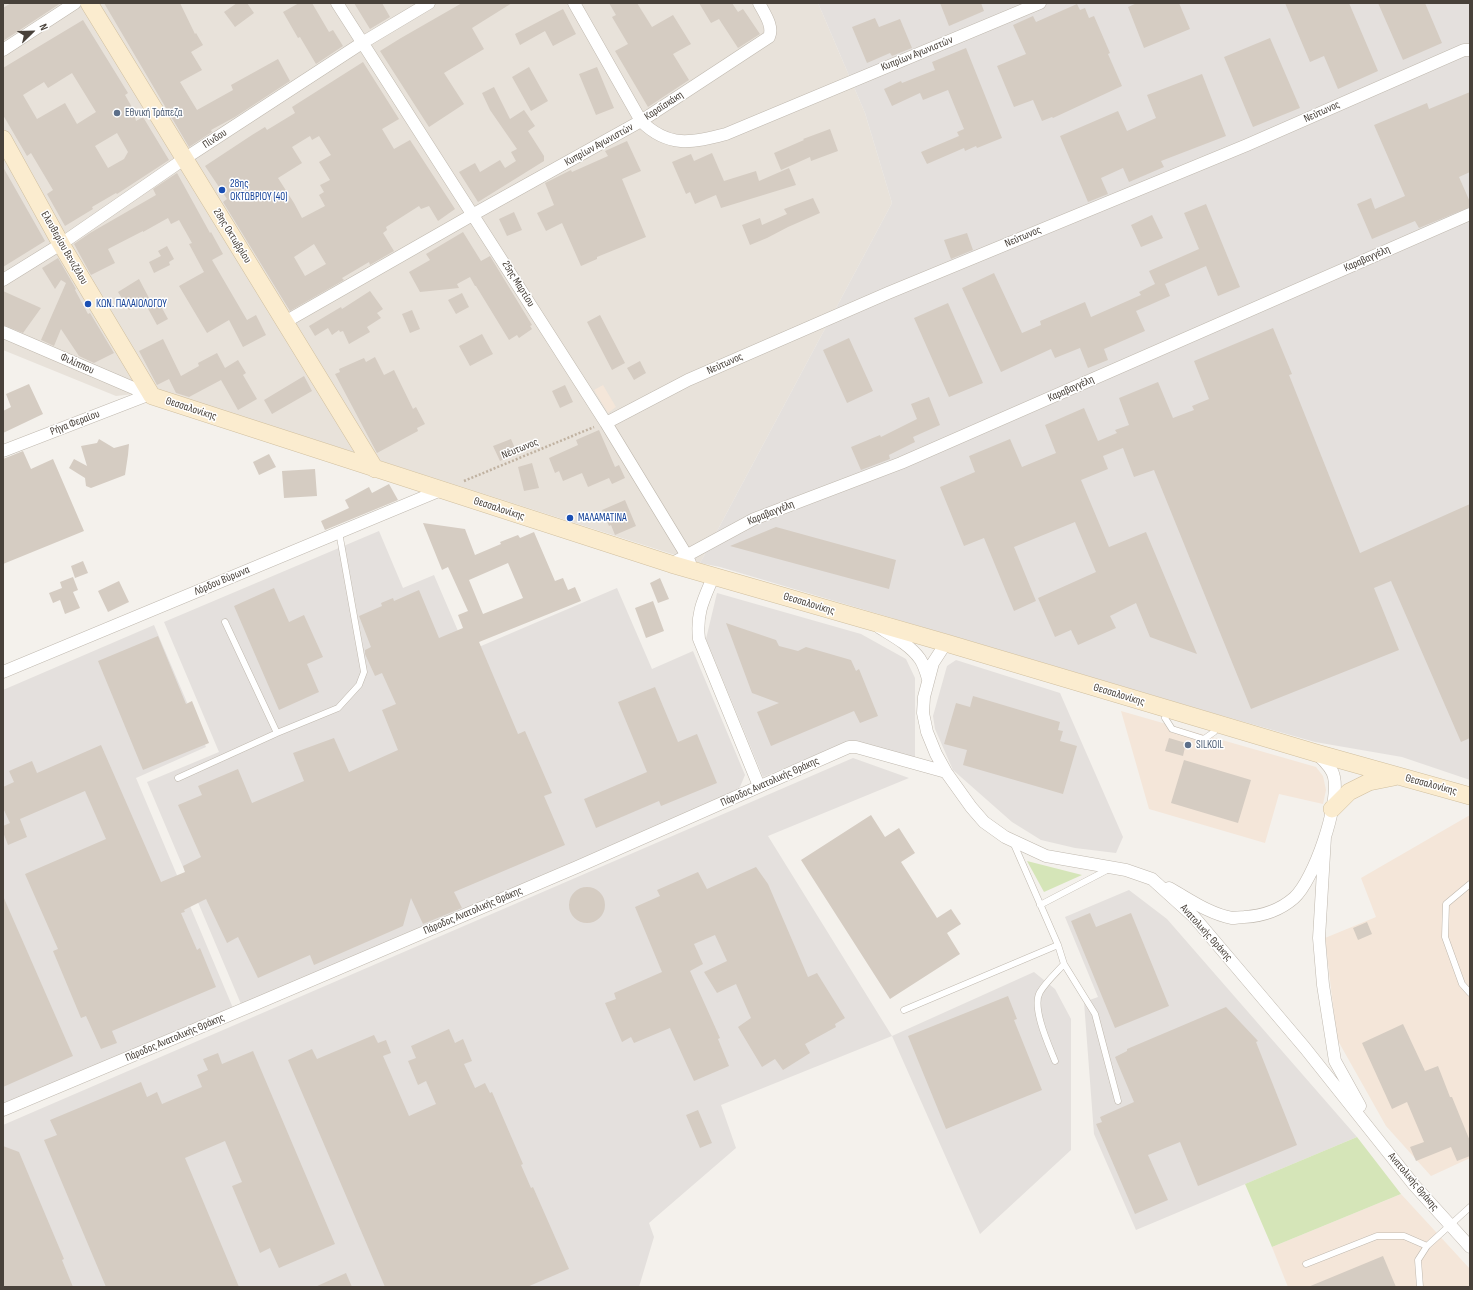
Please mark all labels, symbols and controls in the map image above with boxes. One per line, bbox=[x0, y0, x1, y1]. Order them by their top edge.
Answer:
north arrow bbox=[12, 12, 52, 52]
text: N bbox=[36, 22, 51, 32]
street label: Κυπρίων Αγωνιστών bbox=[879, 34, 955, 74]
street label: Καραϊσκάκη bbox=[642, 89, 686, 123]
street label: Νεύτωνος bbox=[1302, 98, 1342, 126]
place label: Εθνική Τράπεζα bbox=[125, 106, 182, 120]
marker: Εθνική Τράπεζα bbox=[112, 108, 122, 118]
street label: Κυπρίων Αγωνιστών bbox=[562, 121, 636, 169]
street label: Πίνδου bbox=[200, 126, 230, 152]
place label: 28ης ΟΚΤΩΒΡΙΟΥ (40) bbox=[230, 177, 288, 203]
marker: 28ης ΟΚΤΩΒΡΙΟΥ (40) bbox=[217, 185, 227, 195]
street label: 28ης Οκτωβρίου bbox=[210, 206, 254, 266]
street label: Ελευθερίου Βενιζέλου bbox=[38, 209, 90, 287]
street label: Νεύτωνος bbox=[1003, 223, 1043, 251]
street label: Καραβαγγέλη bbox=[1342, 243, 1392, 275]
street label: 25ης Μαρτίου bbox=[499, 259, 537, 309]
place label: ΚΩΝ. ΠΑΛΑΙΟΛΟΓΟΥ bbox=[96, 297, 167, 311]
marker: ΚΩΝ. ΠΑΛΑΙΟΛΟΓΟΥ bbox=[83, 299, 93, 309]
street label: Νεύτωνος bbox=[705, 350, 745, 378]
street label: Φιλίππου bbox=[58, 351, 96, 377]
street label: Καραβαγγέλη bbox=[1046, 373, 1096, 405]
street label: Θεσσαλονίκης bbox=[164, 395, 218, 423]
street label: Ρήγα Φεραίου bbox=[48, 408, 102, 438]
street label: Νέυτωνος bbox=[500, 436, 540, 462]
street label: Θεσσαλονίκης bbox=[472, 495, 526, 523]
street label: Καραβαγγέλη bbox=[746, 498, 796, 528]
place label: ΜΑΛΑΜΑΤΙΝΑ bbox=[578, 511, 627, 525]
marker: ΜΑΛΑΜΑΤΙΝΑ bbox=[565, 513, 575, 523]
street label: Λόρδου Βύρωνα bbox=[192, 563, 252, 599]
street label: Θεσσαλονίκης bbox=[782, 590, 836, 618]
street label: Θεσσαλονίκης bbox=[1092, 681, 1146, 709]
place label: SILKOIL bbox=[1196, 738, 1224, 752]
marker: SILKOIL bbox=[1183, 740, 1193, 750]
street label: Πάροδος Ανατολικής Θράκης bbox=[719, 754, 821, 810]
street label: Θεσσαλονίκης bbox=[1404, 772, 1458, 798]
street label: Πάροδος Ανατολικής Θράκης bbox=[421, 884, 525, 938]
street label: Ανατολικής Θράκης bbox=[1177, 902, 1235, 964]
street label: Πάροδος Ανατολικής Θράκης bbox=[123, 1011, 227, 1065]
street label: Ανατολικής Θράκης bbox=[1385, 1150, 1441, 1214]

